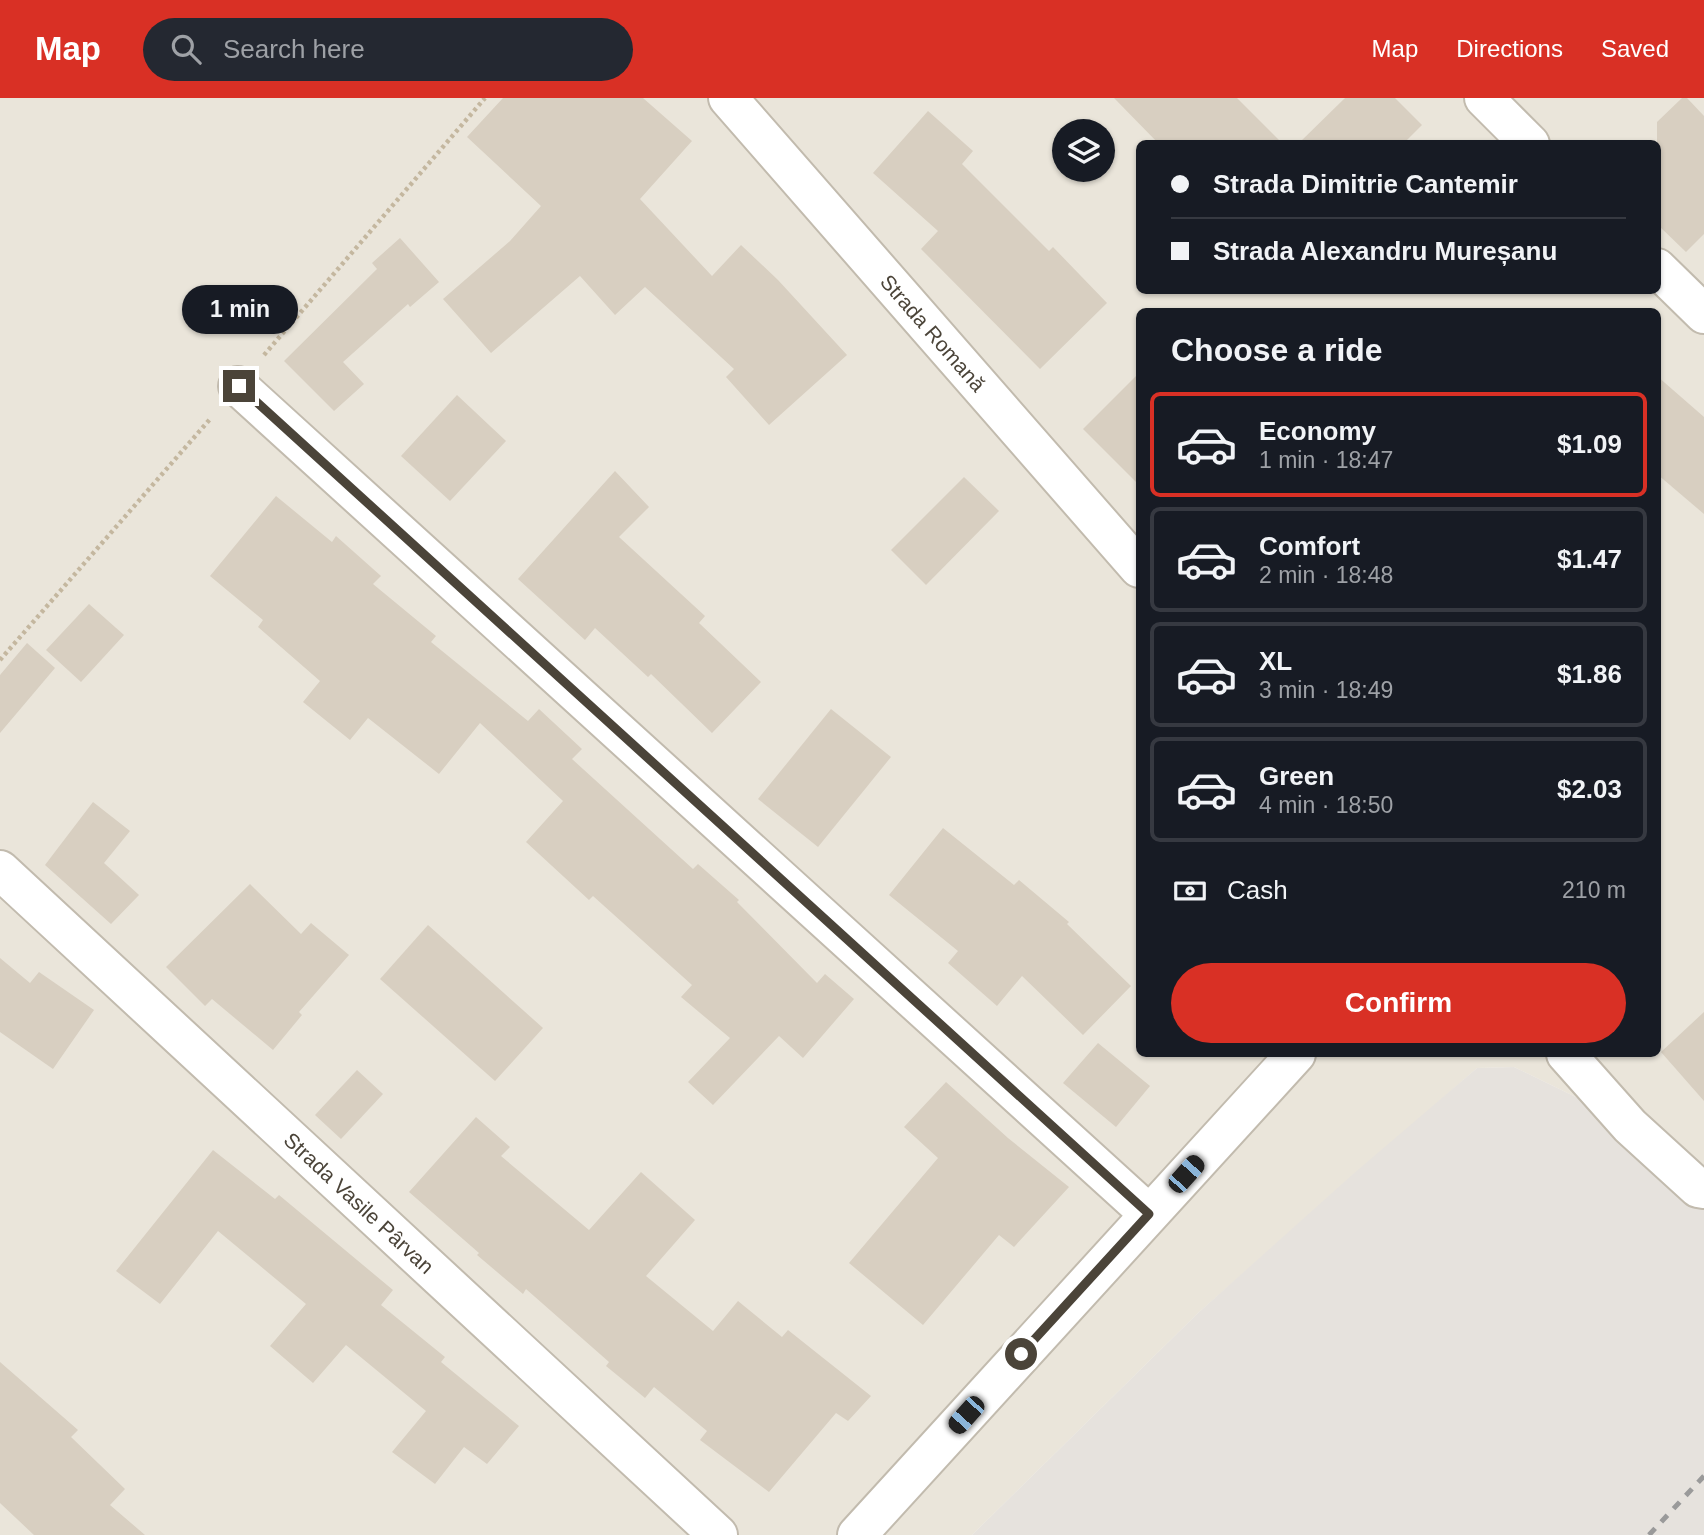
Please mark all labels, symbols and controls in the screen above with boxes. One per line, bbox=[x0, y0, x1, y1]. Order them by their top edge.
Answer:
search box bbox=[143, 18, 633, 81]
text: Map bbox=[35, 30, 101, 67]
icon: search bbox=[167, 30, 205, 68]
text: Search here bbox=[223, 34, 365, 64]
text: Map bbox=[1372, 35, 1418, 62]
text: Directions bbox=[1456, 35, 1563, 62]
text: Saved bbox=[1601, 35, 1669, 62]
map controls bbox=[1052, 119, 1115, 182]
button: layers bbox=[1052, 119, 1115, 182]
text: Strada Dimitrie Cantemir bbox=[1213, 169, 1518, 199]
text: Strada Alexandru Mureșanu bbox=[1213, 236, 1557, 266]
street label: Strada Romană bbox=[876, 270, 990, 396]
callout: 1 min bbox=[181, 285, 297, 334]
text: 1 min bbox=[210, 296, 270, 322]
text: Choose a ride bbox=[1171, 332, 1383, 368]
route end bbox=[223, 370, 255, 402]
icon: car bbox=[1175, 413, 1238, 476]
text: Economy bbox=[1259, 416, 1376, 446]
text: $1.09 bbox=[1557, 429, 1622, 459]
text: 1 min · 18:47 bbox=[1259, 447, 1393, 473]
icon: car bbox=[1175, 528, 1238, 591]
text: Comfort bbox=[1259, 531, 1360, 561]
text: $1.47 bbox=[1557, 544, 1622, 574]
text: 2 min · 18:48 bbox=[1259, 562, 1393, 588]
icon: car bbox=[1175, 643, 1238, 706]
text: XL bbox=[1259, 646, 1292, 676]
text: $1.86 bbox=[1557, 659, 1622, 689]
text: 3 min · 18:49 bbox=[1259, 677, 1393, 703]
icon: car bbox=[1175, 758, 1238, 821]
text: Green bbox=[1259, 761, 1334, 791]
text: $2.03 bbox=[1557, 774, 1622, 804]
text: 4 min · 18:50 bbox=[1259, 792, 1393, 818]
icon: cash bbox=[1171, 872, 1209, 910]
text: Cash bbox=[1227, 875, 1288, 905]
text: 210 m bbox=[1562, 877, 1626, 903]
button: Confirm bbox=[1171, 963, 1626, 1043]
street label: Strada Vasile Pârvan bbox=[280, 1128, 438, 1278]
car bbox=[1165, 1151, 1208, 1197]
route start bbox=[1005, 1338, 1037, 1370]
car bbox=[945, 1392, 988, 1438]

